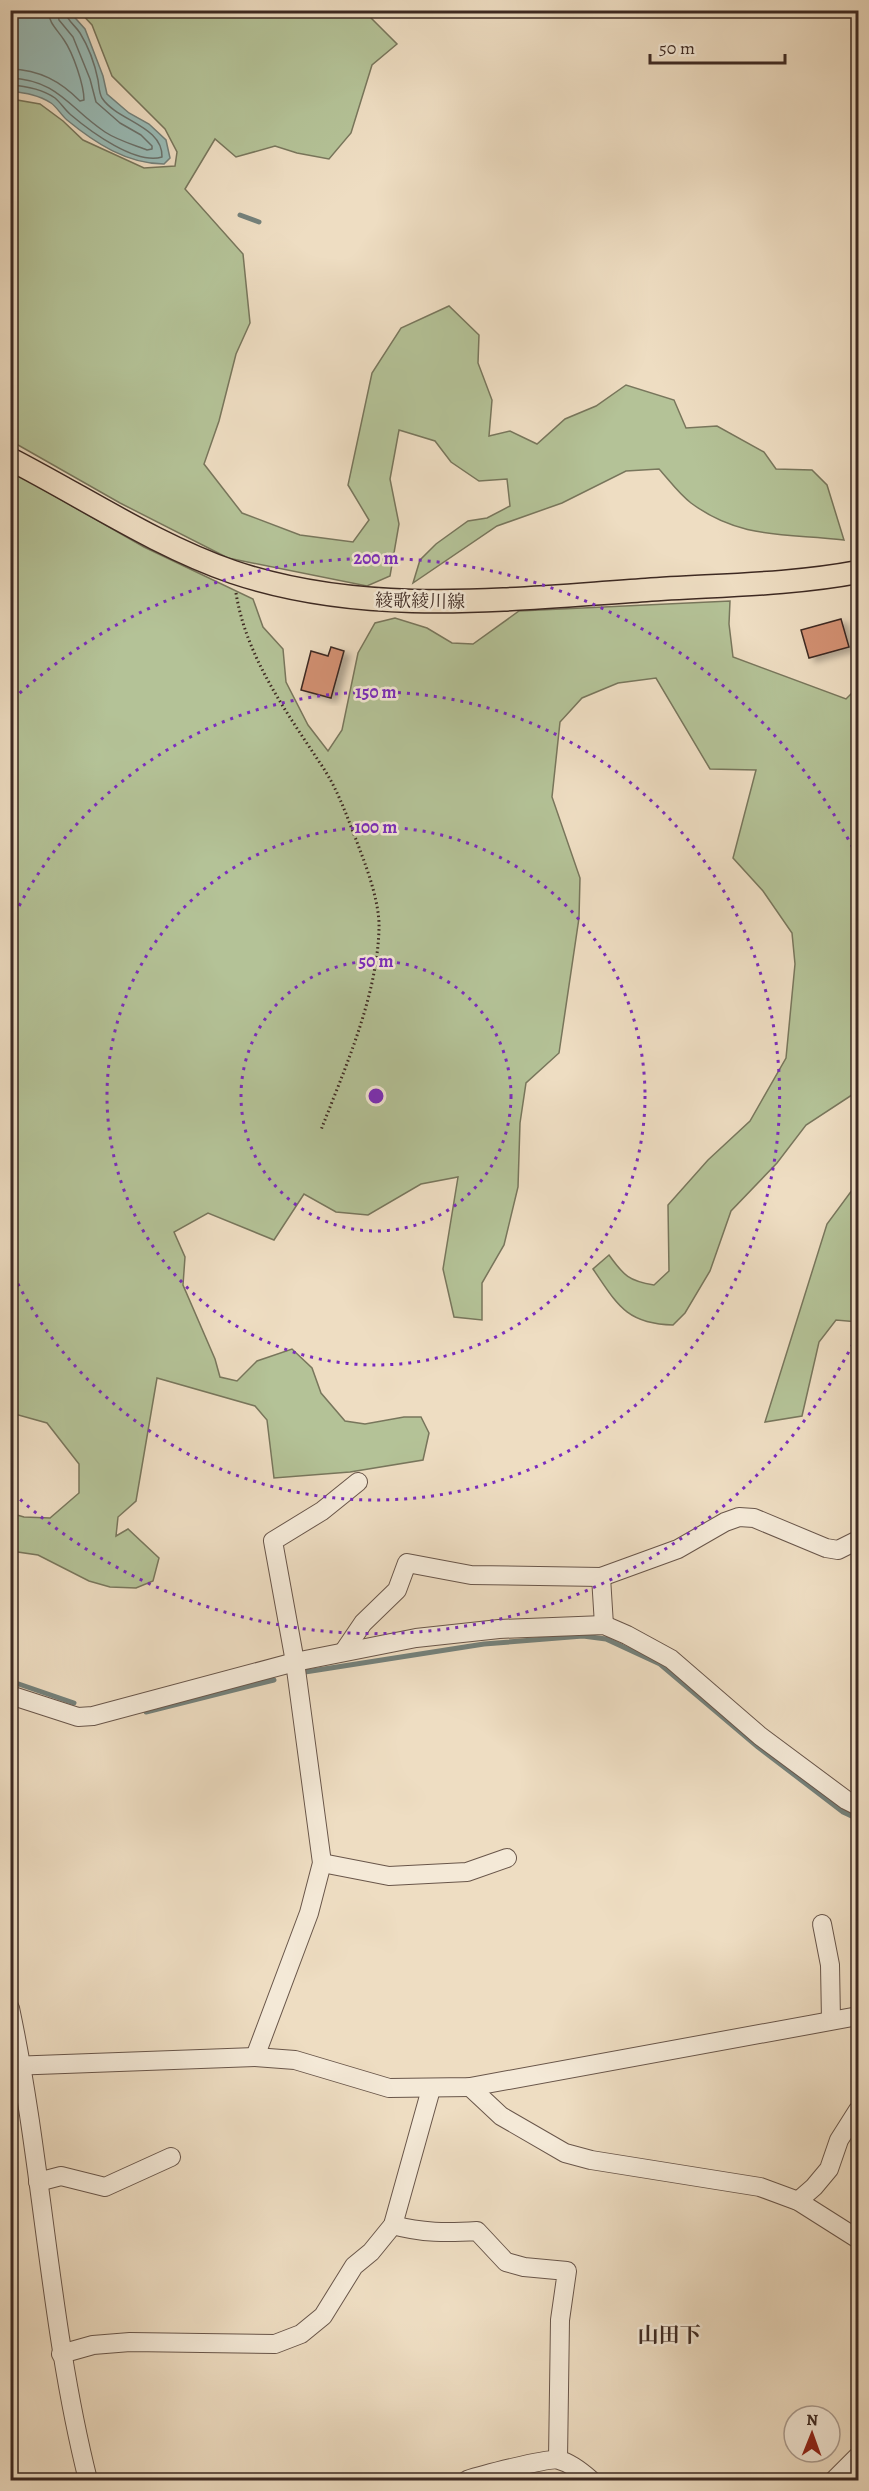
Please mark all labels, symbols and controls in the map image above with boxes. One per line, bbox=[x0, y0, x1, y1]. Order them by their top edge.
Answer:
scale bar bbox=[650, 27, 785, 65]
text: 50 m bbox=[659, 36, 695, 60]
text: 200 m bbox=[353, 546, 399, 570]
street label: 綾歌綾川線 bbox=[375, 588, 465, 614]
text: 150 m bbox=[355, 680, 397, 704]
text: 100 m bbox=[355, 815, 397, 839]
text: 50 m bbox=[359, 949, 393, 973]
centre of rings bbox=[366, 1086, 386, 1106]
district label: 山田下 bbox=[638, 2321, 701, 2349]
north arrow bbox=[782, 2404, 842, 2464]
text: N bbox=[806, 2409, 819, 2431]

